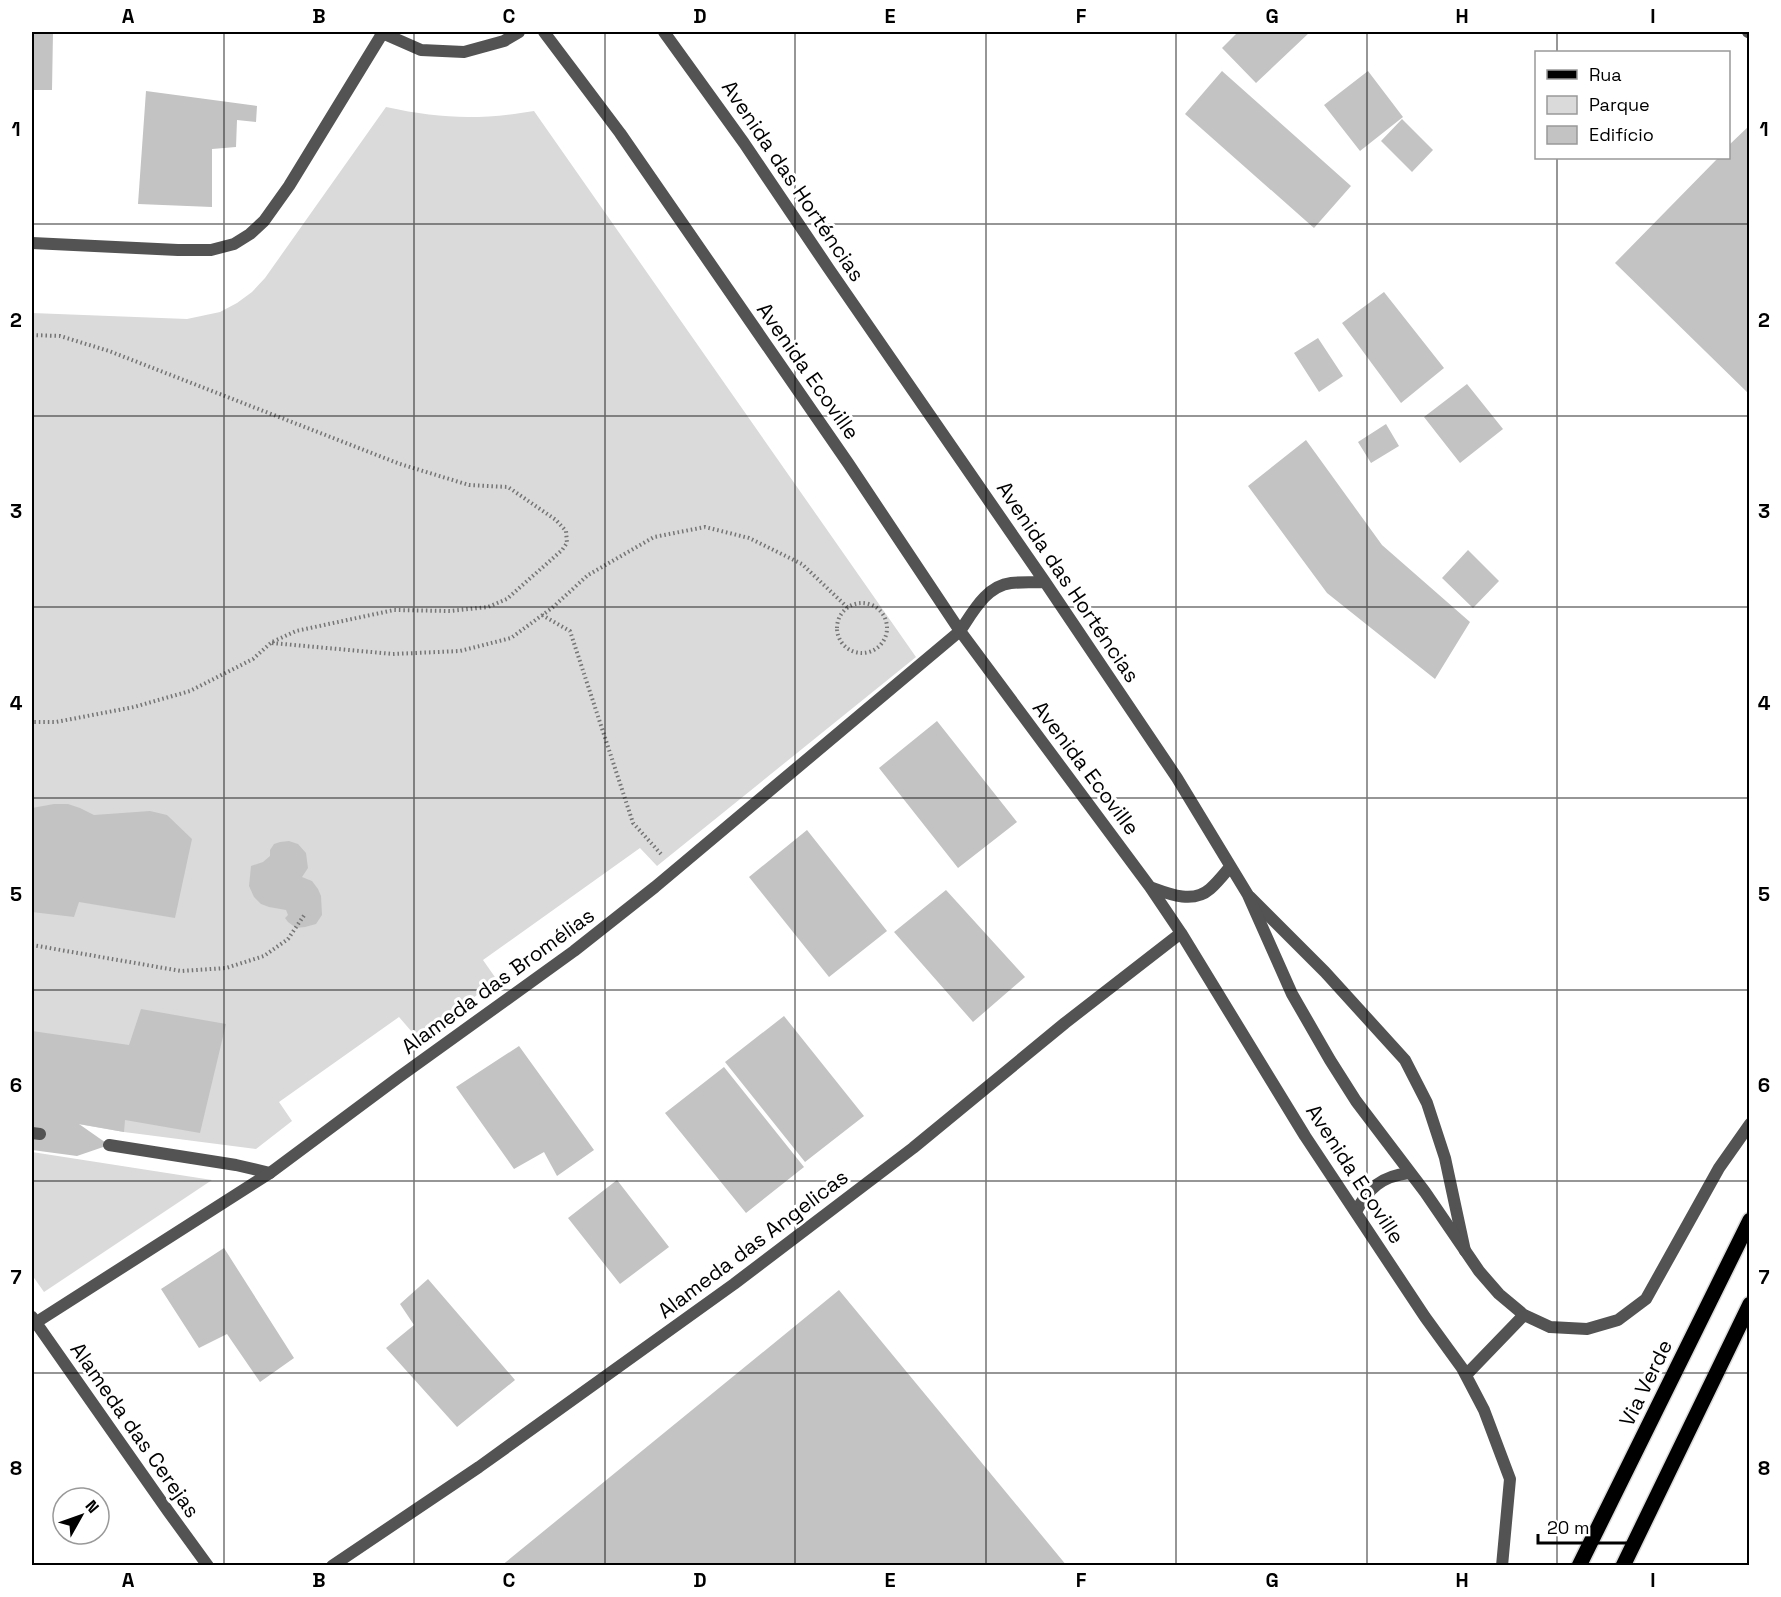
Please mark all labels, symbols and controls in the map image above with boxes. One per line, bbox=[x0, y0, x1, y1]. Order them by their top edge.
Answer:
text: A bbox=[122, 3, 135, 29]
text: B bbox=[312, 3, 326, 29]
text: C bbox=[503, 3, 516, 29]
text: D bbox=[693, 3, 707, 29]
text: E bbox=[884, 3, 896, 29]
text: F bbox=[1076, 3, 1087, 29]
text: G bbox=[1265, 3, 1279, 29]
text: H bbox=[1455, 3, 1469, 29]
text: I bbox=[1650, 3, 1656, 29]
legend bbox=[1535, 51, 1730, 159]
text: Rua bbox=[1589, 63, 1622, 86]
street label: Avenida das Horténcias bbox=[716, 75, 871, 287]
text: Parque bbox=[1589, 93, 1650, 116]
text: 1 bbox=[11, 116, 21, 142]
text: 1 bbox=[1759, 116, 1769, 142]
text: Edifício bbox=[1589, 123, 1654, 146]
street label: Avenida Ecoville bbox=[751, 297, 866, 445]
text: 2 bbox=[10, 307, 22, 333]
text: 2 bbox=[1758, 307, 1770, 333]
street label: Avenida das Horténcias bbox=[991, 476, 1146, 688]
text: 3 bbox=[10, 498, 22, 524]
text: 3 bbox=[1758, 498, 1770, 524]
text: 4 bbox=[10, 690, 23, 716]
text: 4 bbox=[1758, 690, 1771, 716]
street label: Avenida Ecoville bbox=[1027, 695, 1146, 840]
text: 5 bbox=[10, 881, 22, 907]
text: 5 bbox=[1758, 881, 1770, 907]
street label: Alameda das Bromélias bbox=[396, 901, 600, 1060]
text: 6 bbox=[10, 1072, 22, 1098]
text: 6 bbox=[1758, 1072, 1770, 1098]
street label: Avenida Ecoville bbox=[1300, 1099, 1411, 1249]
street label: Alameda das Angelicas bbox=[652, 1163, 853, 1324]
text: 7 bbox=[10, 1264, 22, 1290]
text: 7 bbox=[1758, 1264, 1770, 1290]
street label: Via Verde bbox=[1613, 1335, 1678, 1431]
street label: Alameda das Cerejas bbox=[65, 1337, 206, 1523]
text: 8 bbox=[10, 1455, 22, 1481]
text: 8 bbox=[1758, 1455, 1770, 1481]
north arrow bbox=[51, 1486, 111, 1546]
text: N bbox=[81, 1496, 104, 1518]
scale bar bbox=[1538, 1507, 1637, 1545]
text: 20 m bbox=[1547, 1516, 1590, 1539]
text: A bbox=[122, 1567, 135, 1593]
text: B bbox=[312, 1567, 326, 1593]
text: C bbox=[503, 1567, 516, 1593]
text: D bbox=[693, 1567, 707, 1593]
text: E bbox=[884, 1567, 896, 1593]
text: F bbox=[1076, 1567, 1087, 1593]
text: G bbox=[1265, 1567, 1279, 1593]
text: H bbox=[1455, 1567, 1469, 1593]
text: I bbox=[1650, 1567, 1656, 1593]

